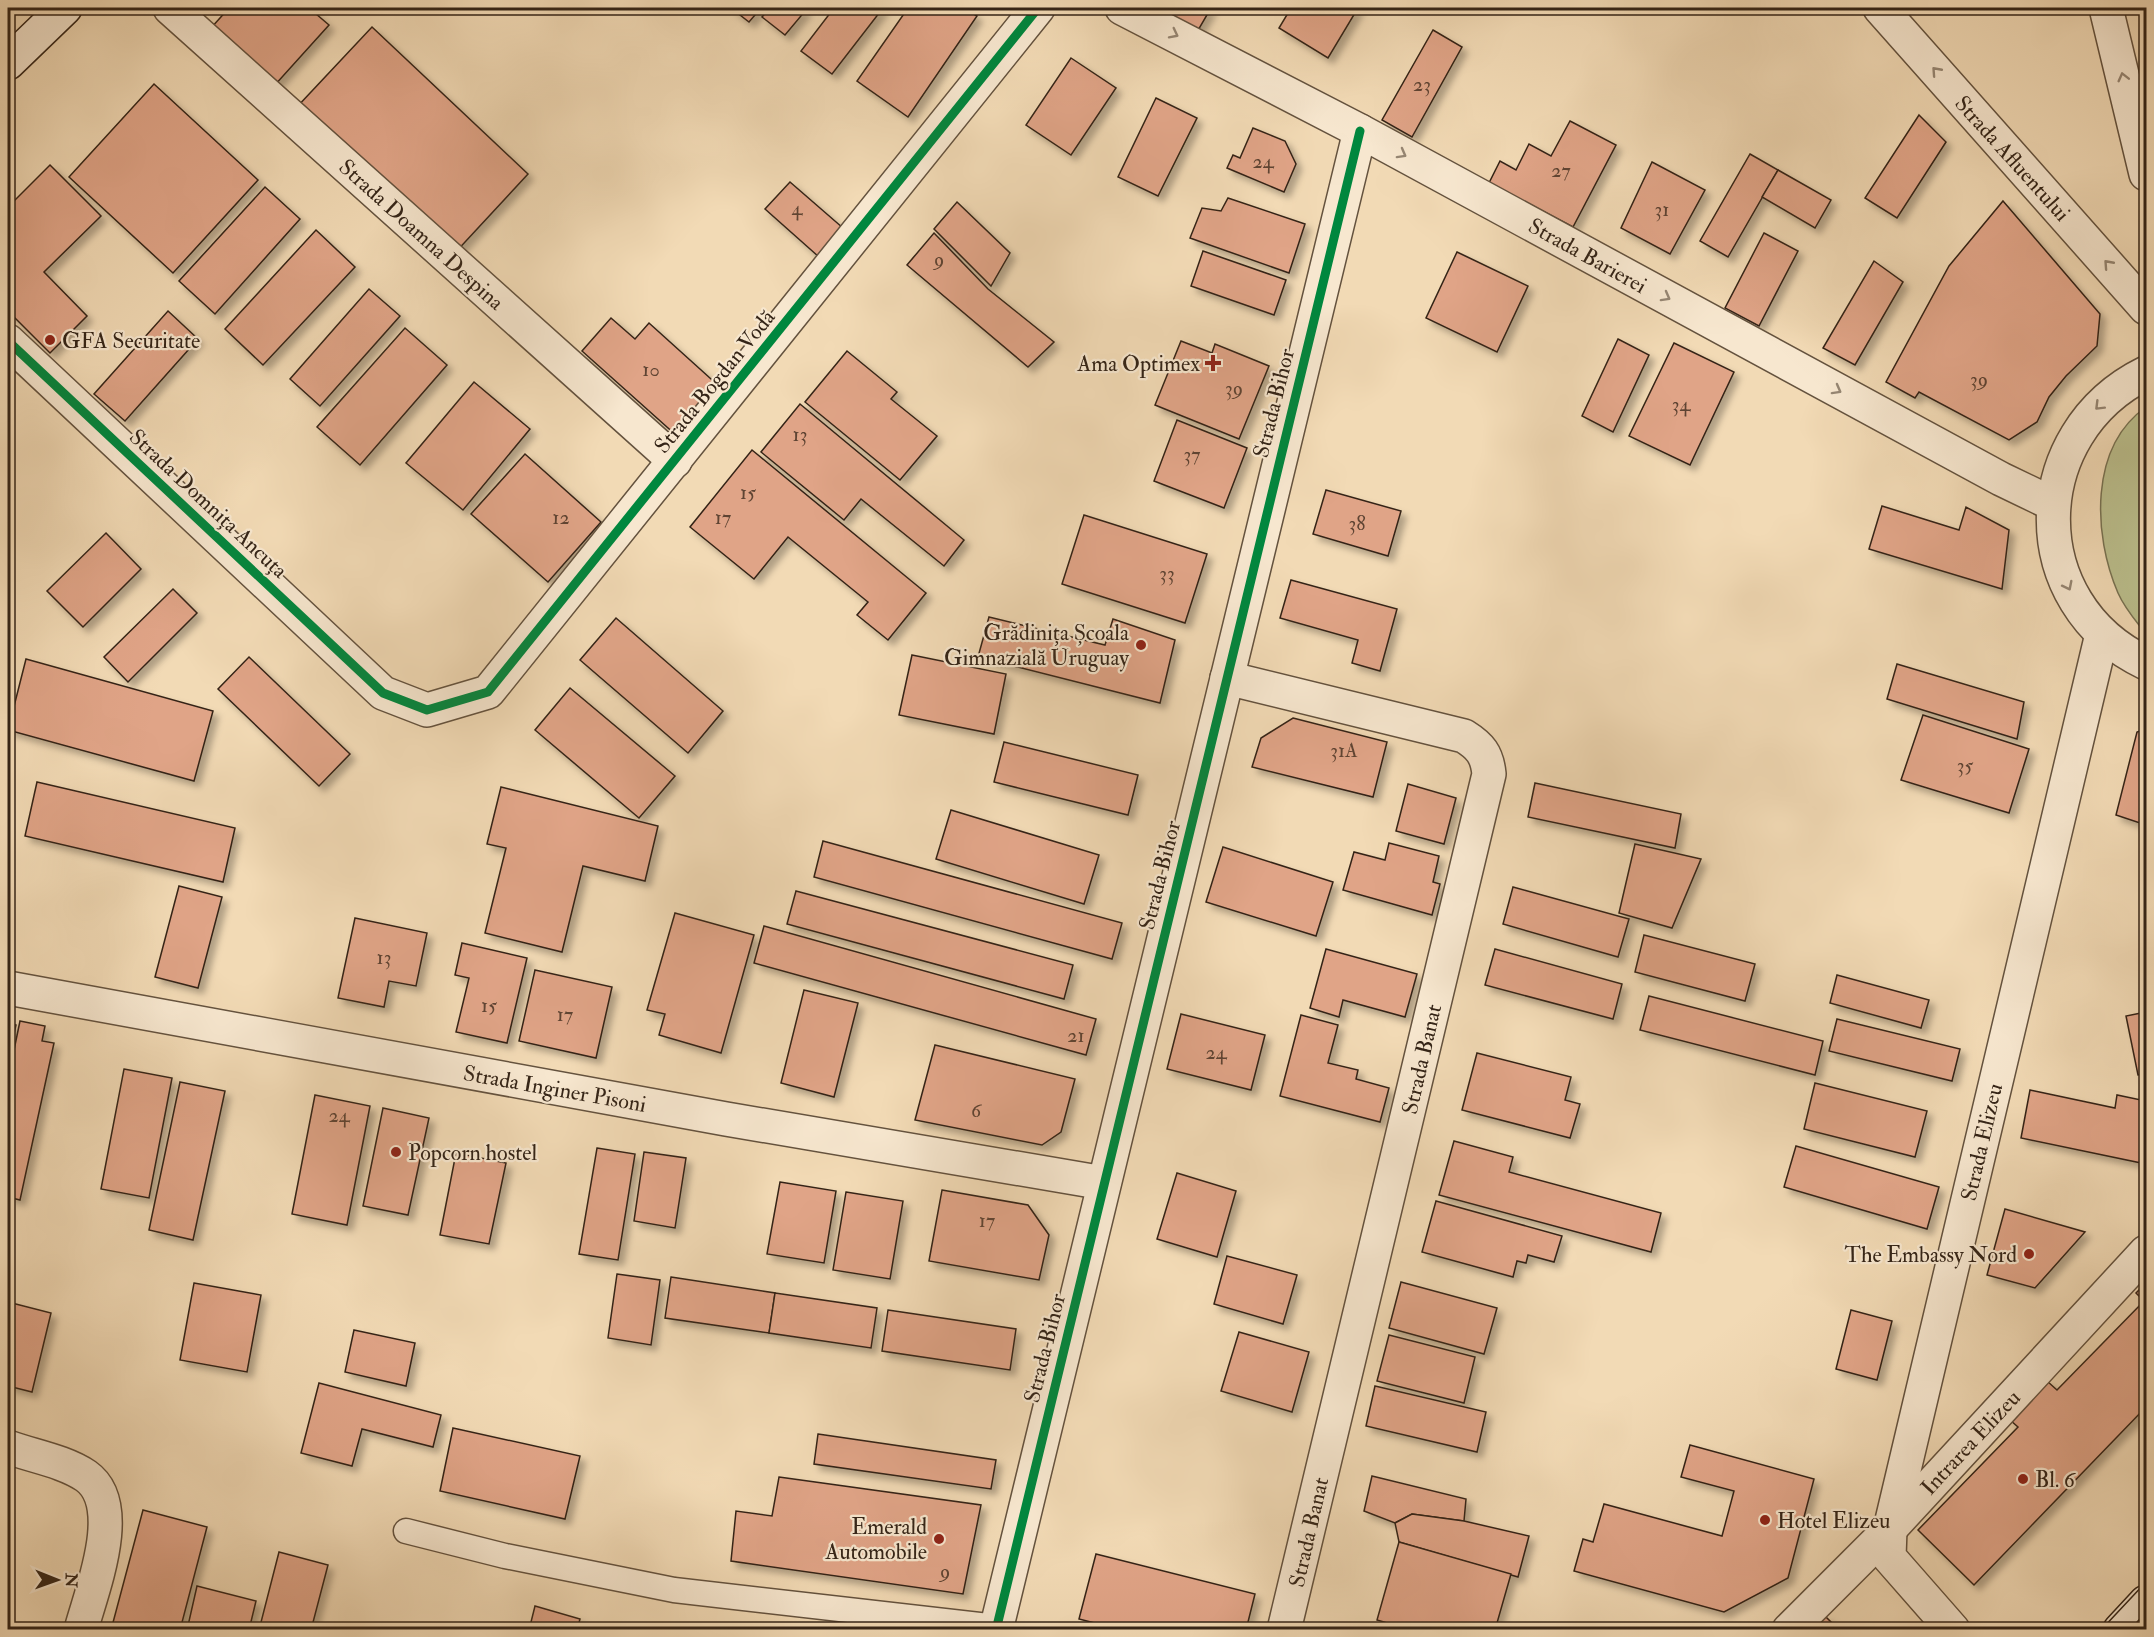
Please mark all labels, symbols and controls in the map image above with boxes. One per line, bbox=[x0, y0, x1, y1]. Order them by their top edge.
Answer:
one-way arrow bbox=[1167, 27, 1178, 39]
one-way arrow bbox=[1933, 67, 1944, 78]
house number: 23 bbox=[1413, 72, 1431, 97]
one-way arrow bbox=[2117, 72, 2130, 82]
street label: Strada Afluentului bbox=[1948, 90, 2076, 227]
one-way arrow bbox=[1396, 147, 1407, 158]
house number: 24 bbox=[1253, 149, 1275, 174]
street label: Strada Doamna Despina bbox=[332, 153, 510, 318]
house number: 27 bbox=[1551, 158, 1571, 183]
house number: 4 bbox=[792, 196, 804, 221]
house number: 31 bbox=[1655, 197, 1669, 222]
street label: Strada Barierei bbox=[1523, 212, 1652, 300]
house number: 9 bbox=[932, 247, 944, 272]
one-way arrow bbox=[2104, 260, 2115, 271]
one-way arrow bbox=[1660, 290, 1670, 301]
street label: Strada Bogdan Vodă bbox=[648, 303, 782, 459]
place label: GFA Securitate bbox=[62, 327, 200, 355]
marker: GFA Securitate bbox=[43, 333, 57, 347]
street label: Strada Bihor bbox=[1247, 345, 1301, 461]
place label: Ama Optimex bbox=[1076, 350, 1200, 379]
marker: Ama Optimex bbox=[1204, 354, 1222, 372]
house number: 10 bbox=[642, 357, 660, 382]
house number: 39 bbox=[1970, 367, 1988, 392]
house number: 39 bbox=[1225, 376, 1243, 401]
one-way arrow bbox=[1831, 383, 1841, 394]
house number: 34 bbox=[1672, 392, 1691, 417]
one-way arrow bbox=[2096, 399, 2106, 410]
house number: 13 bbox=[793, 422, 807, 447]
street label: Strada Domnița Ancuța bbox=[123, 423, 294, 585]
house number: 37 bbox=[1184, 442, 1200, 467]
house number: 15 bbox=[740, 480, 756, 505]
house number: 12 bbox=[552, 505, 570, 530]
house number: 17 bbox=[715, 505, 731, 530]
house number: 38 bbox=[1348, 511, 1366, 536]
house number: 33 bbox=[1159, 561, 1175, 586]
one-way arrow bbox=[2061, 580, 2072, 590]
place label: Grădinița Școala Gimnazială Uruguay bbox=[944, 619, 1130, 672]
marker: Grădinița Școala Gimnazială Uruguay bbox=[1134, 638, 1148, 652]
house number: 31A bbox=[1330, 738, 1358, 763]
house number: 35 bbox=[1957, 753, 1973, 778]
street label: Strada Bihor bbox=[1133, 817, 1187, 933]
house number: 13 bbox=[377, 945, 391, 970]
house number: 15 bbox=[481, 993, 497, 1018]
street label: Strada Banat bbox=[1396, 1001, 1448, 1117]
house number: 17 bbox=[557, 1002, 573, 1027]
house number: 21 bbox=[1067, 1023, 1085, 1048]
house number: 24 bbox=[1206, 1040, 1228, 1065]
street label: Strada Inginer Pisoni bbox=[461, 1059, 649, 1119]
street label: Strada Elizeu bbox=[1955, 1081, 2009, 1204]
house number: 6 bbox=[971, 1098, 982, 1123]
house number: 24 bbox=[329, 1103, 351, 1128]
place label: Popcorn hostel bbox=[408, 1139, 538, 1168]
marker: Popcorn hostel bbox=[389, 1145, 403, 1159]
house number: 17 bbox=[979, 1208, 995, 1233]
place label: The Embassy Nord bbox=[1845, 1241, 2017, 1269]
marker: The Embassy Nord bbox=[2022, 1247, 2036, 1261]
street label: Strada Bihor bbox=[1018, 1290, 1072, 1406]
street label: Intrarea Elizeu bbox=[1915, 1384, 2027, 1501]
place label: Bl. 6 bbox=[2035, 1466, 2077, 1494]
marker: Bl. 6 bbox=[2016, 1472, 2030, 1486]
street label: Strada Banat bbox=[1283, 1474, 1335, 1590]
place label: Hotel Elizeu bbox=[1777, 1507, 1891, 1535]
place label: Emerald Automobile bbox=[824, 1513, 927, 1566]
marker: Hotel Elizeu bbox=[1758, 1513, 1772, 1527]
marker: Emerald Automobile bbox=[932, 1532, 946, 1546]
north arrow bbox=[27, 1550, 87, 1610]
house number: 9 bbox=[938, 1559, 950, 1584]
text: N bbox=[61, 1572, 81, 1588]

